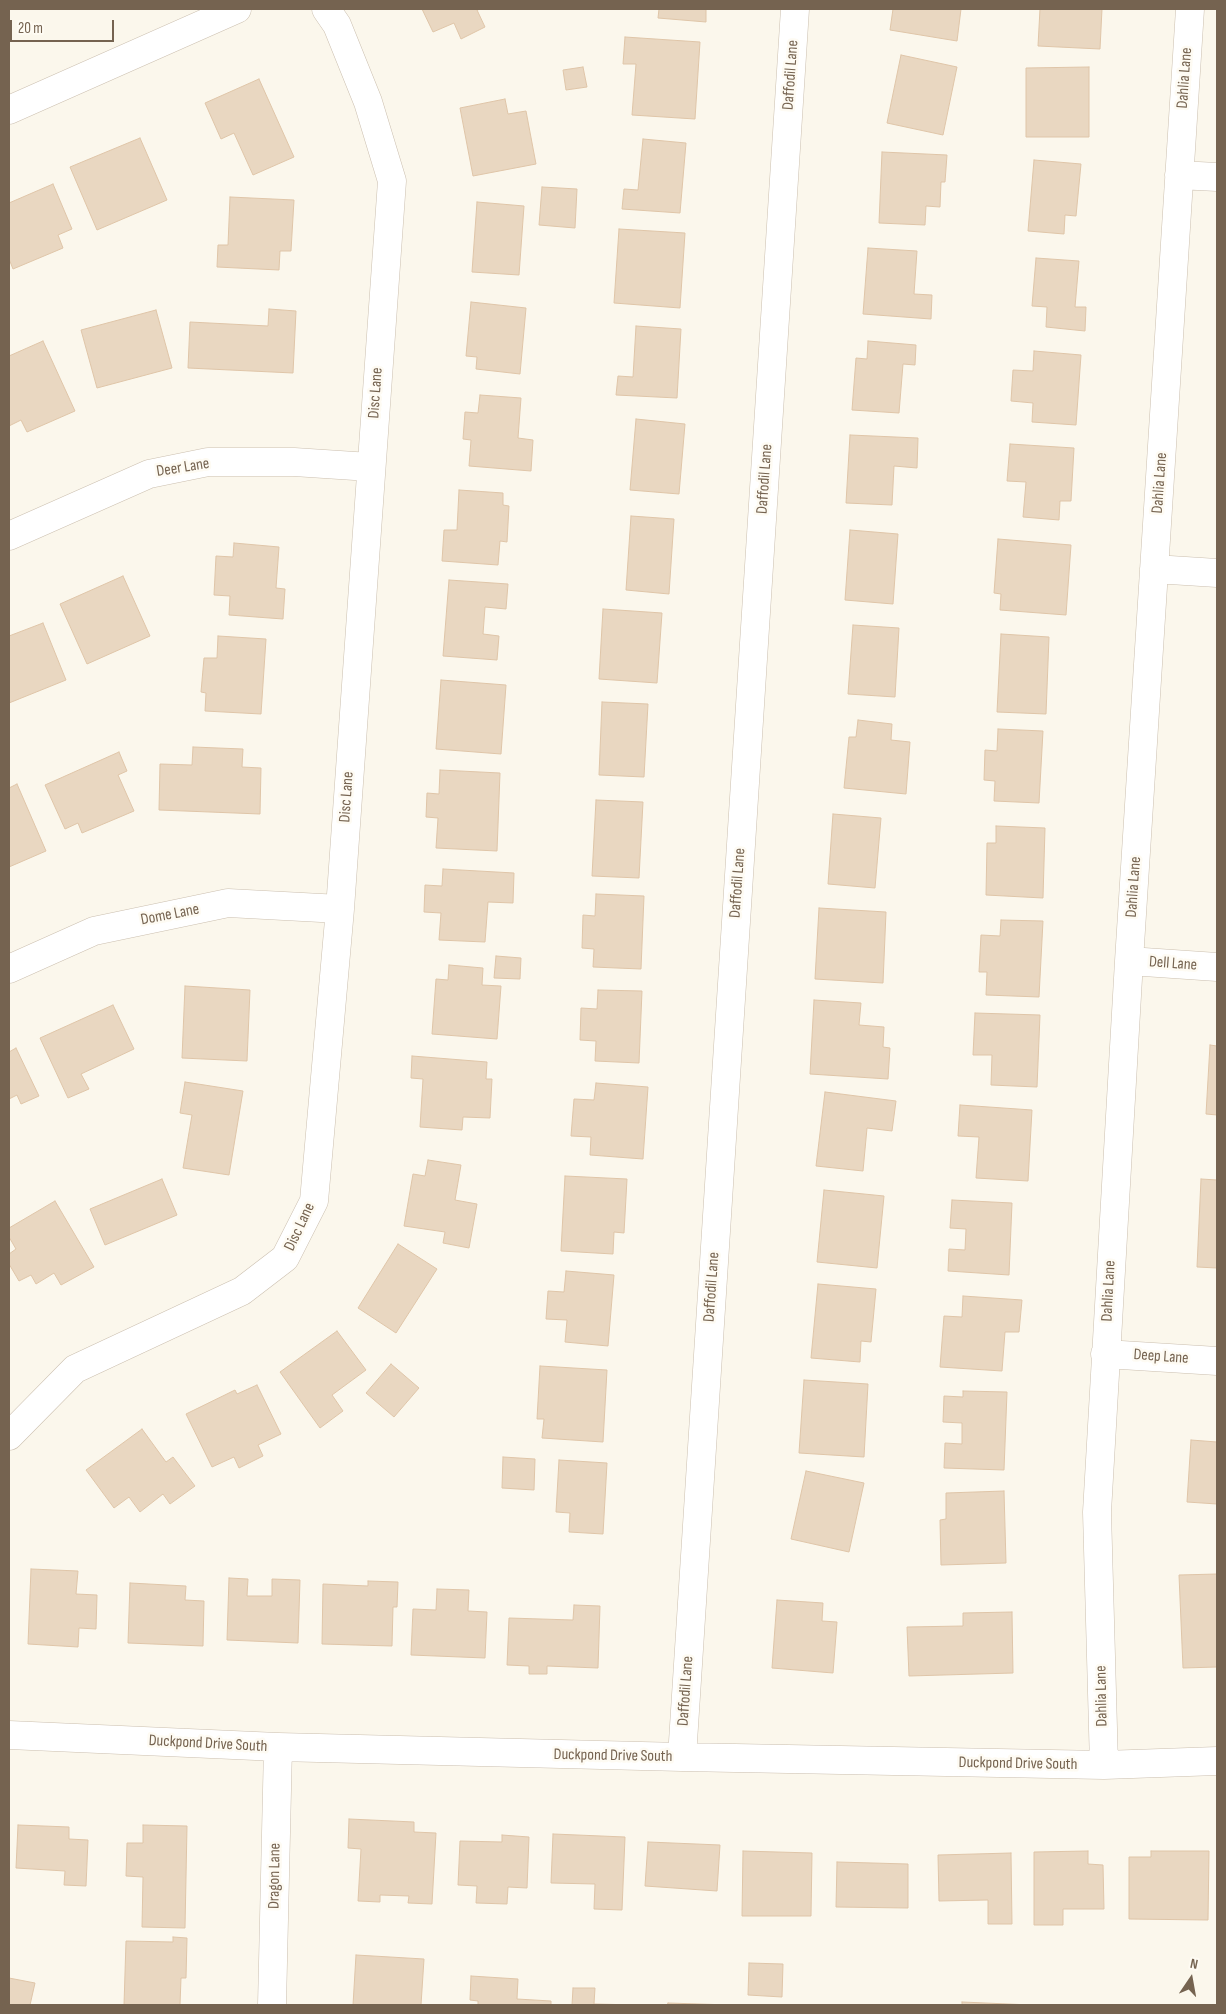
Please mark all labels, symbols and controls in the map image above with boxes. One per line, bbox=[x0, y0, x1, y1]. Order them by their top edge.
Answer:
scale bar bbox=[12, 10, 116, 42]
text: 20 m bbox=[18, 19, 43, 38]
street label: Daffodil Lane bbox=[779, 39, 803, 111]
street label: Dahlia Lane bbox=[1173, 47, 1197, 109]
street label: Disc Lane bbox=[365, 367, 387, 419]
street label: Daffodil Lane bbox=[753, 443, 777, 515]
street label: Dahlia Lane bbox=[1148, 452, 1172, 514]
street label: Deer Lane bbox=[155, 454, 211, 482]
street label: Disc Lane bbox=[336, 771, 358, 823]
street label: Daffodil Lane bbox=[726, 847, 750, 919]
street label: Dahlia Lane bbox=[1122, 856, 1146, 918]
street label: Dome Lane bbox=[139, 900, 201, 930]
street label: Dell Lane bbox=[1148, 953, 1198, 975]
street label: Disc Lane bbox=[281, 1200, 319, 1254]
street label: Daffodil Lane bbox=[700, 1251, 724, 1323]
street label: Dahlia Lane bbox=[1098, 1260, 1120, 1322]
street label: Deep Lane bbox=[1133, 1345, 1189, 1369]
street label: Daffodil Lane bbox=[674, 1655, 698, 1727]
street label: Dahlia Lane bbox=[1092, 1665, 1112, 1727]
street label: Duckpond Drive South bbox=[148, 1731, 268, 1757]
street label: Duckpond Drive South bbox=[553, 1745, 673, 1767]
street label: Duckpond Drive South bbox=[958, 1753, 1078, 1775]
street label: Dragon Lane bbox=[265, 1843, 285, 1909]
north arrow bbox=[1166, 1954, 1216, 2004]
text: N bbox=[1189, 1955, 1200, 1973]

